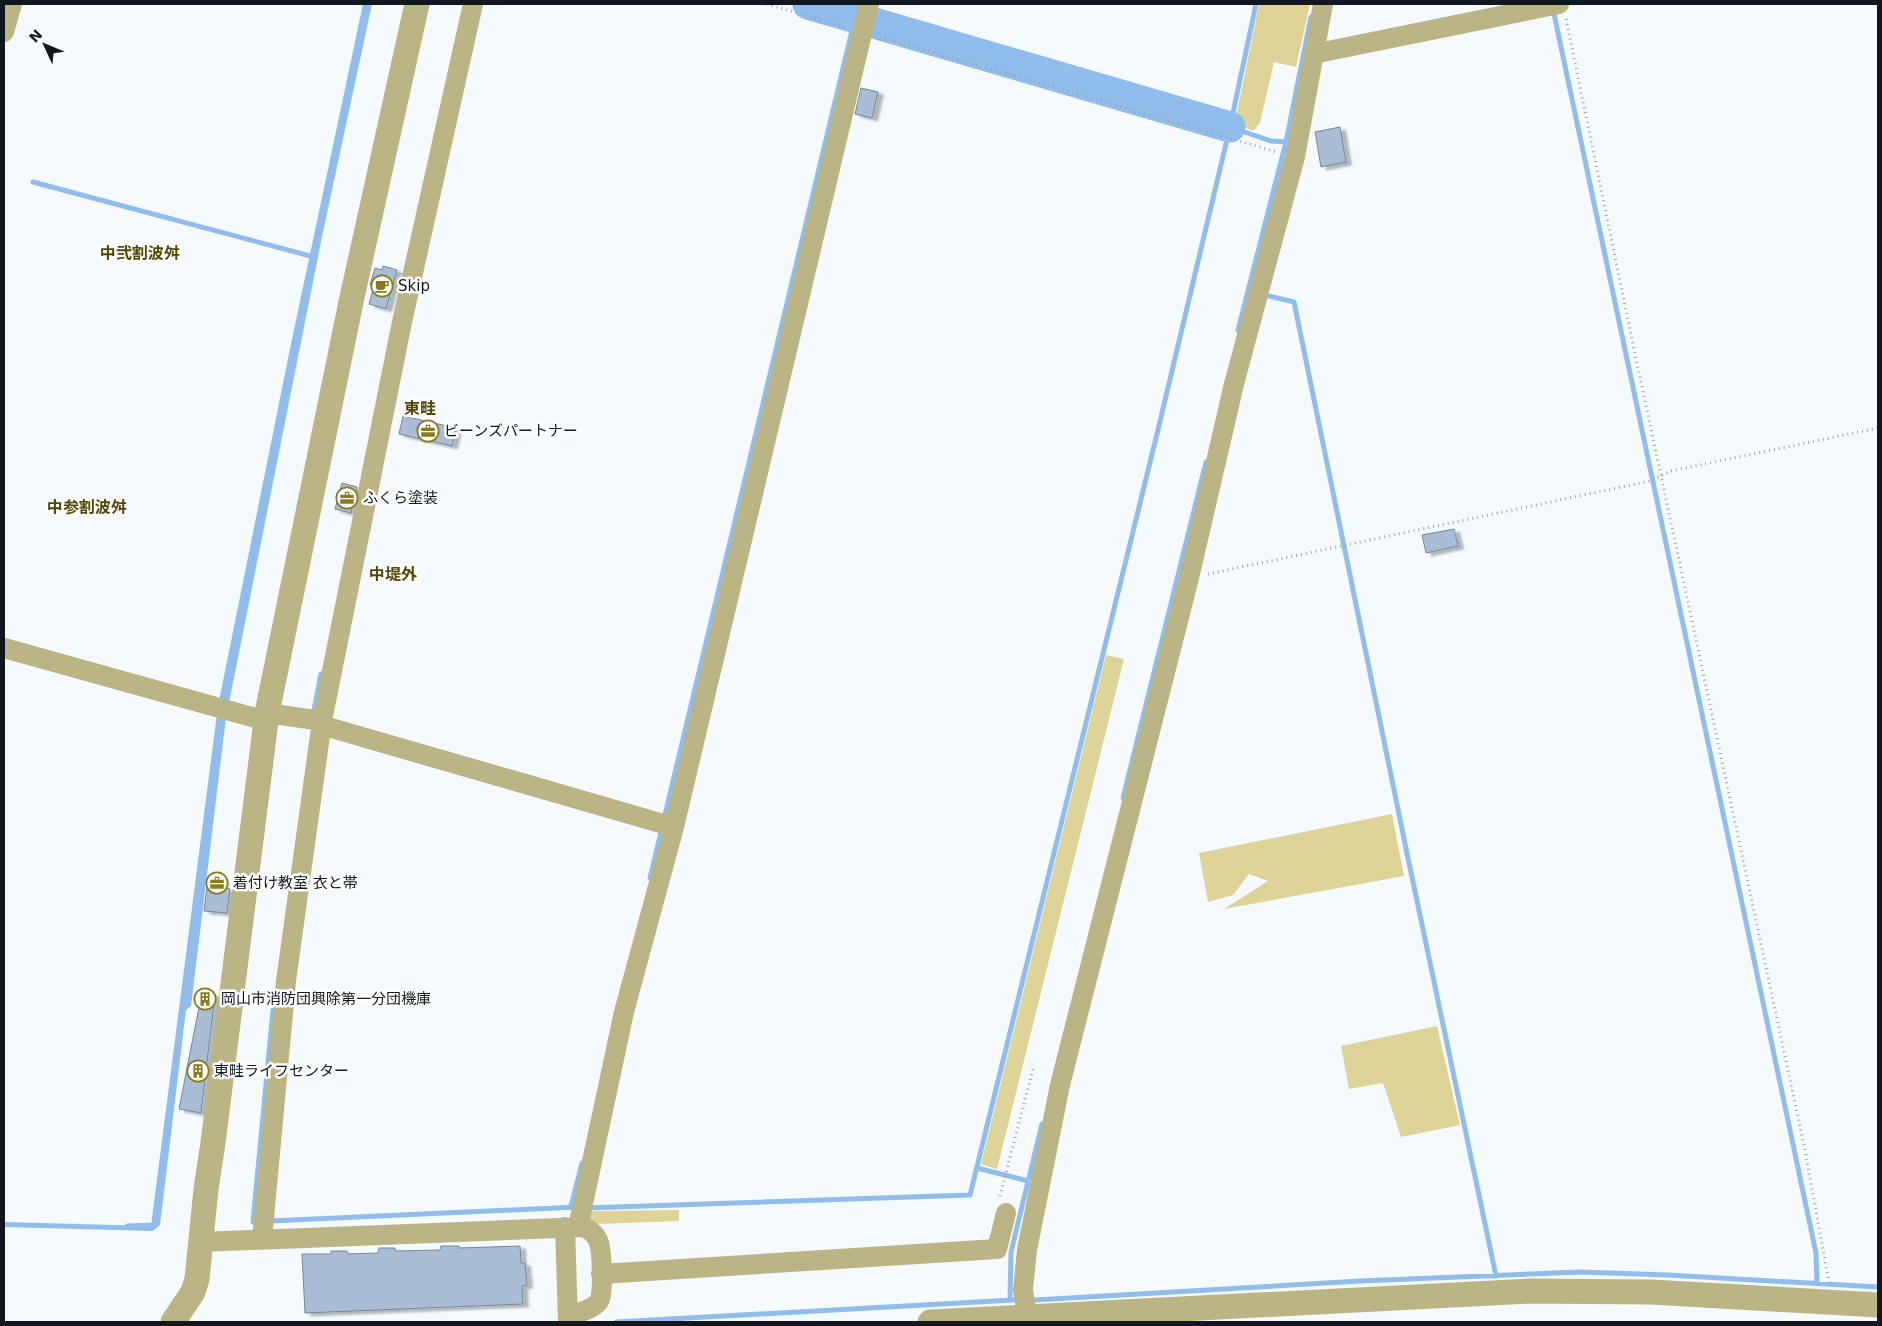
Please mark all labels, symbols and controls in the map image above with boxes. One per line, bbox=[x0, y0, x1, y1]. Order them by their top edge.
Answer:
north arrow bbox=[20, 20, 70, 70]
text: N bbox=[26, 26, 45, 46]
district label: 中弐割波舛 bbox=[100, 244, 180, 263]
cafe icon: Skip bbox=[370, 274, 394, 298]
place label: Skip bbox=[398, 277, 430, 295]
district label: 東畦 bbox=[404, 399, 436, 418]
office icon: ビーンズパートナー bbox=[416, 419, 440, 443]
place label: ビーンズパートナー bbox=[444, 422, 578, 440]
office icon: ふくら塗装 bbox=[335, 486, 359, 510]
place label: ふくら塗装 bbox=[363, 489, 438, 507]
district label: 中参割波舛 bbox=[47, 498, 127, 517]
district label: 中堤外 bbox=[369, 565, 418, 584]
office icon: 着付け教室 衣と帯 bbox=[205, 871, 229, 895]
place label: 着付け教室 衣と帯 bbox=[233, 874, 358, 892]
building icon: 岡山市消防団興除第一分団機庫 bbox=[193, 987, 217, 1011]
place label: 岡山市消防団興除第一分団機庫 bbox=[221, 990, 431, 1008]
building icon: 東畦ライフセンター bbox=[186, 1059, 210, 1083]
place label: 東畦ライフセンター bbox=[214, 1062, 349, 1080]

